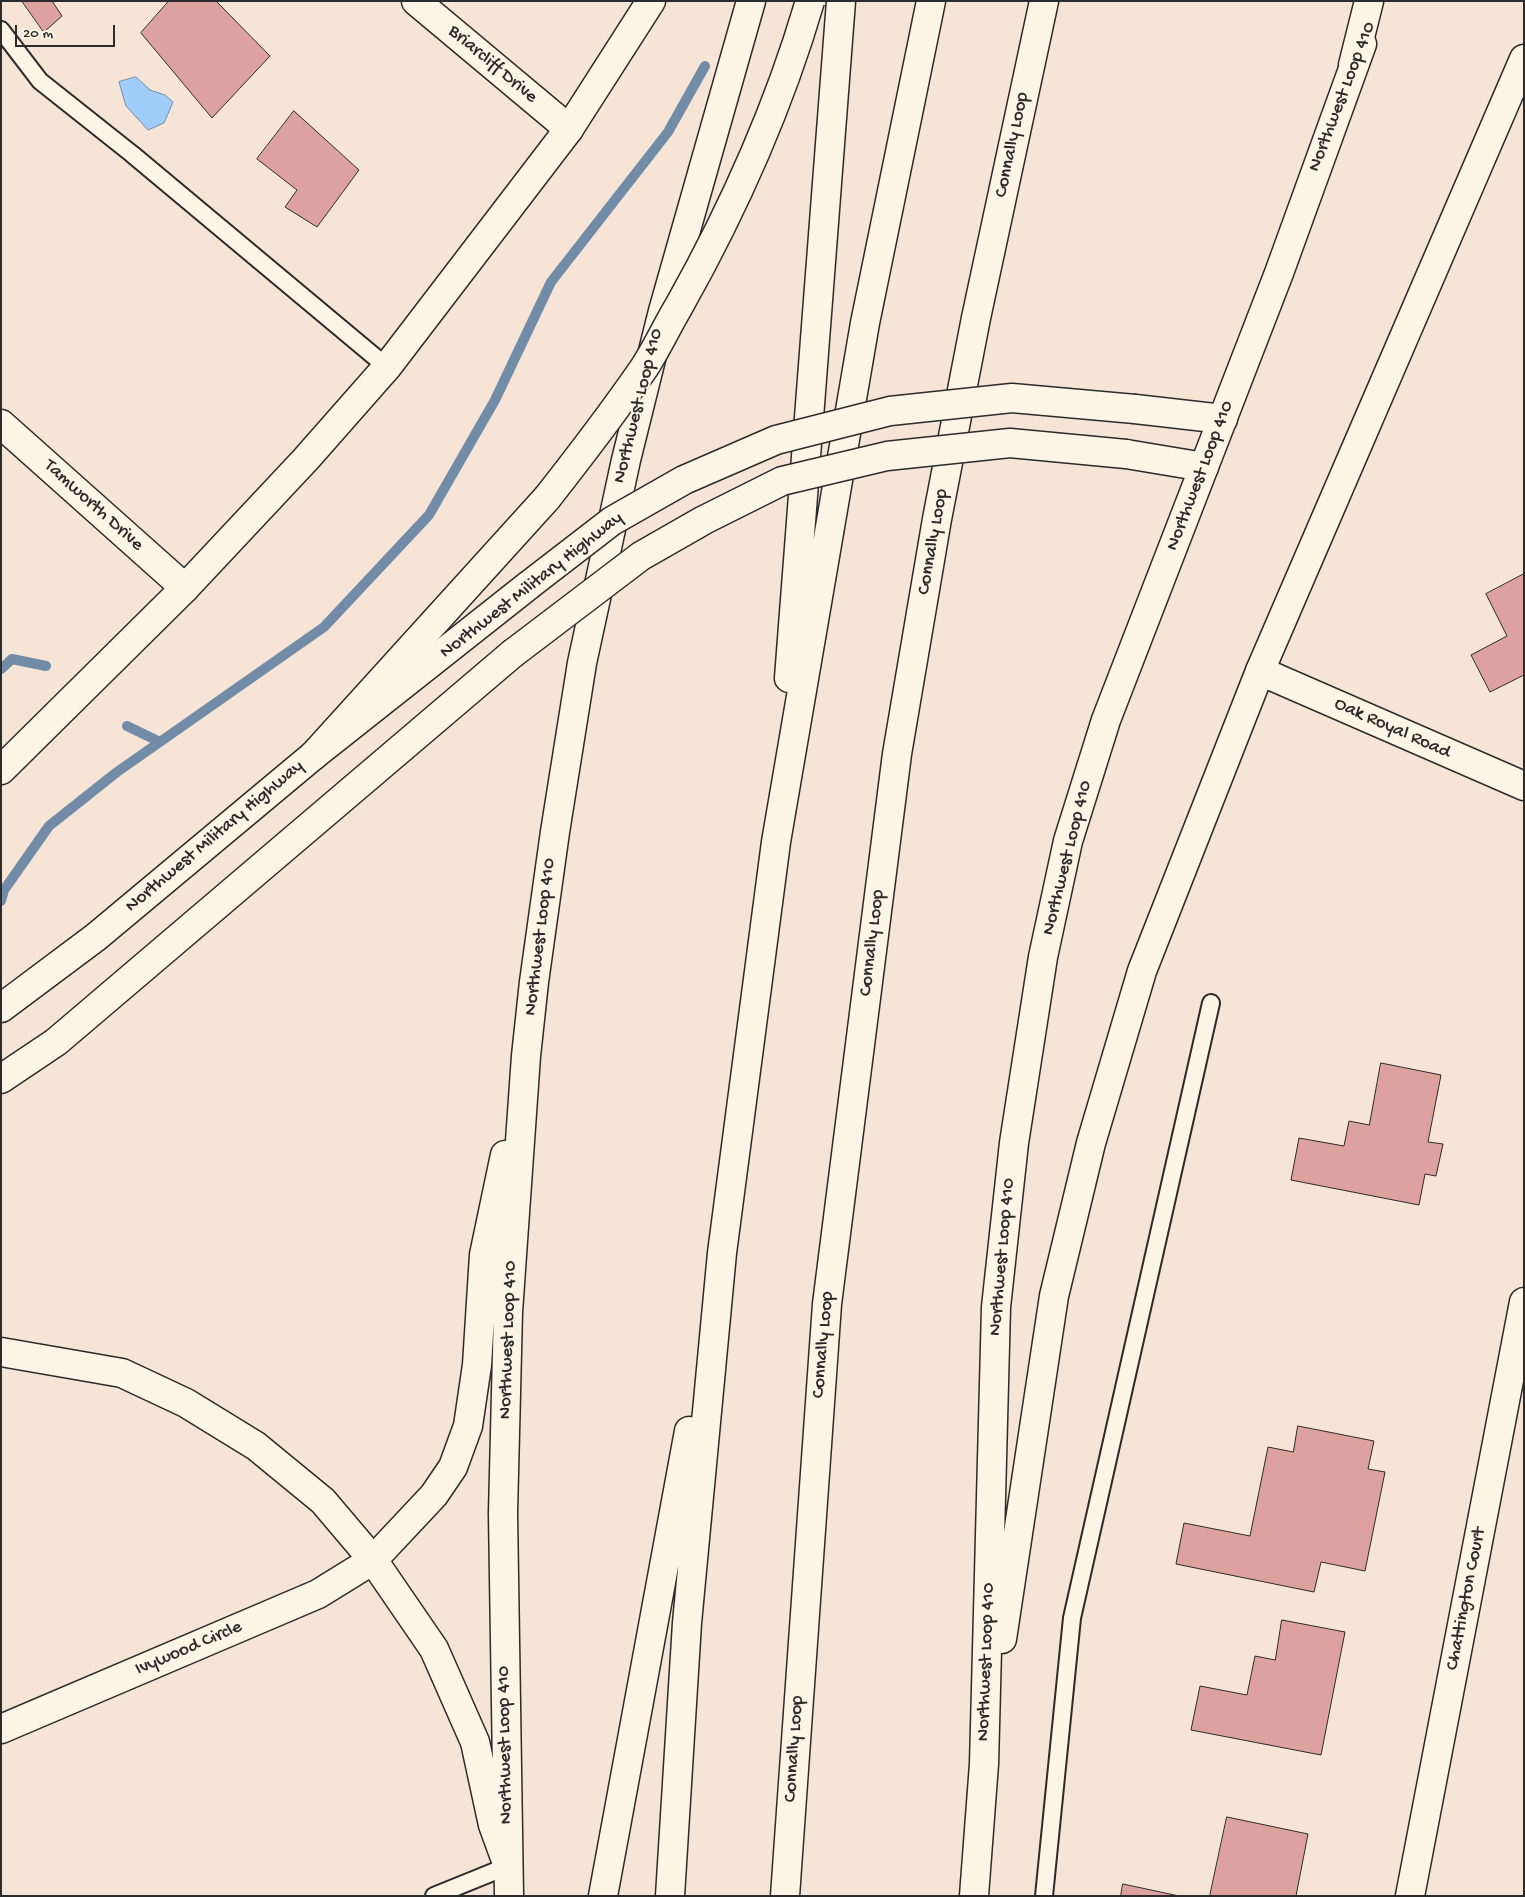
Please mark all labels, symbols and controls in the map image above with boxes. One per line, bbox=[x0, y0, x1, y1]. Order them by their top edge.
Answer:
scale bar bbox=[18, 15, 118, 47]
street label: Northwest Loop 410 bbox=[1304, 19, 1382, 175]
street label: Briarcliff Drive bbox=[442, 21, 542, 109]
text: 20 m bbox=[23, 25, 53, 43]
street label: Connally Loop bbox=[991, 90, 1035, 200]
street label: Northwest Loop 410 bbox=[609, 326, 669, 486]
street label: Northwest Loop 410 bbox=[1162, 398, 1240, 554]
street label: Tamworth Drive bbox=[38, 455, 148, 557]
street label: Connally Loop bbox=[913, 487, 955, 597]
street label: Northwest Military Highway bbox=[436, 508, 628, 664]
street label: Oak Royal Road bbox=[1330, 693, 1454, 765]
street label: Northwest Military Highway bbox=[121, 756, 309, 918]
street label: Northwest Loop 410 bbox=[1038, 778, 1098, 938]
street label: Northwest Loop 410 bbox=[520, 857, 562, 1017]
street label: Connally Loop bbox=[855, 889, 891, 997]
street label: Northwest Loop 410 bbox=[985, 1177, 1021, 1337]
street label: Northwest Loop 410 bbox=[495, 1260, 523, 1420]
street label: Connally Loop bbox=[808, 1291, 840, 1399]
street label: Chattington Court bbox=[1442, 1526, 1492, 1672]
street label: Northwest Loop 410 bbox=[973, 1582, 1001, 1742]
street label: Ivywood Circle bbox=[132, 1616, 246, 1682]
street label: Northwest Loop 410 bbox=[493, 1665, 519, 1825]
street label: Connally Loop bbox=[780, 1695, 810, 1803]

